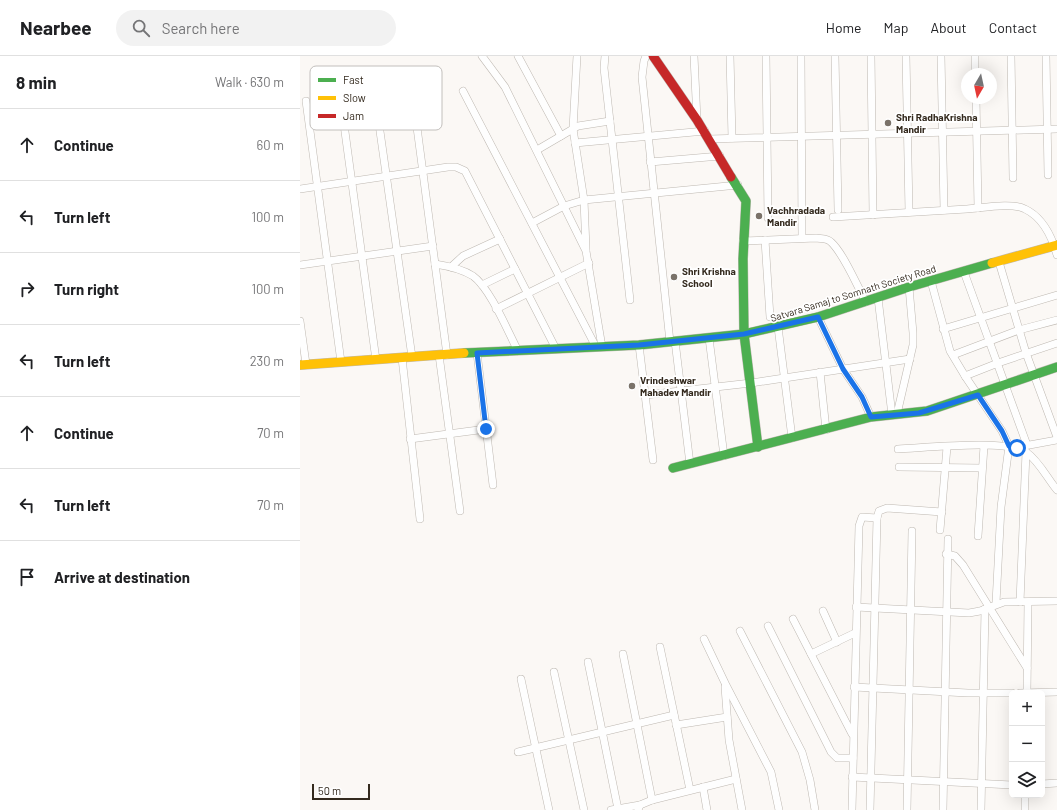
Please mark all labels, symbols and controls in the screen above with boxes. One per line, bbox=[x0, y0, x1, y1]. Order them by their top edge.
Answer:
search box bbox=[116, 10, 396, 46]
text: Nearbee bbox=[20, 16, 92, 39]
icon: search bbox=[130, 17, 152, 39]
text: Search here bbox=[162, 19, 240, 37]
text: Home bbox=[826, 19, 862, 36]
text: Map bbox=[884, 19, 908, 36]
text: About bbox=[930, 19, 967, 36]
text: Contact bbox=[989, 19, 1037, 36]
legend bbox=[310, 66, 442, 130]
north arrow bbox=[961, 68, 997, 104]
text: 8 min bbox=[16, 72, 56, 92]
text: Fast bbox=[343, 73, 364, 86]
text: Walk · 630 m bbox=[215, 74, 284, 90]
text: Slow bbox=[343, 91, 366, 104]
text: Jam bbox=[343, 109, 364, 122]
place label: Shri RadhaKrishna Mandir bbox=[896, 111, 978, 135]
marker: Shri RadhaKrishna Mandir bbox=[883, 118, 893, 128]
icon: ahead bbox=[16, 134, 38, 156]
text: Continue bbox=[54, 136, 114, 154]
text: 60 m bbox=[257, 137, 284, 153]
place label: Vachhradada Mandir bbox=[767, 204, 825, 228]
icon: left bbox=[16, 206, 38, 228]
text: Turn left bbox=[54, 208, 110, 226]
text: 100 m bbox=[251, 209, 284, 225]
marker: Vachhradada Mandir bbox=[754, 211, 764, 221]
street label: Satvara Samaj to Somnath Society Road bbox=[769, 262, 937, 324]
place label: Shri Krishna School bbox=[682, 265, 736, 289]
marker: Shri Krishna School bbox=[669, 272, 679, 282]
icon: right bbox=[16, 278, 38, 300]
text: Turn right bbox=[54, 280, 119, 298]
text: 100 m bbox=[251, 281, 284, 297]
icon: left bbox=[16, 350, 38, 372]
text: Turn left bbox=[54, 352, 110, 370]
text: 230 m bbox=[250, 353, 284, 369]
place label: Vrindeshwar Mahadev Mandir bbox=[640, 374, 711, 398]
marker: Vrindeshwar Mahadev Mandir bbox=[627, 381, 637, 391]
route end bbox=[477, 420, 495, 438]
icon: ahead bbox=[16, 422, 38, 444]
text: Continue bbox=[54, 424, 114, 442]
text: 70 m bbox=[257, 425, 284, 441]
route start bbox=[1008, 439, 1026, 457]
icon: left bbox=[16, 494, 38, 516]
text: Turn left bbox=[54, 496, 110, 514]
text: 70 m bbox=[257, 497, 284, 513]
icon: arrive bbox=[16, 566, 38, 588]
text: Arrive at destination bbox=[54, 568, 190, 586]
map controls bbox=[1009, 690, 1045, 798]
button: + bbox=[1009, 690, 1045, 726]
button: − bbox=[1009, 726, 1045, 762]
button: layers bbox=[1009, 762, 1045, 798]
scale bar bbox=[312, 782, 370, 801]
text: 50 m bbox=[318, 784, 341, 797]

